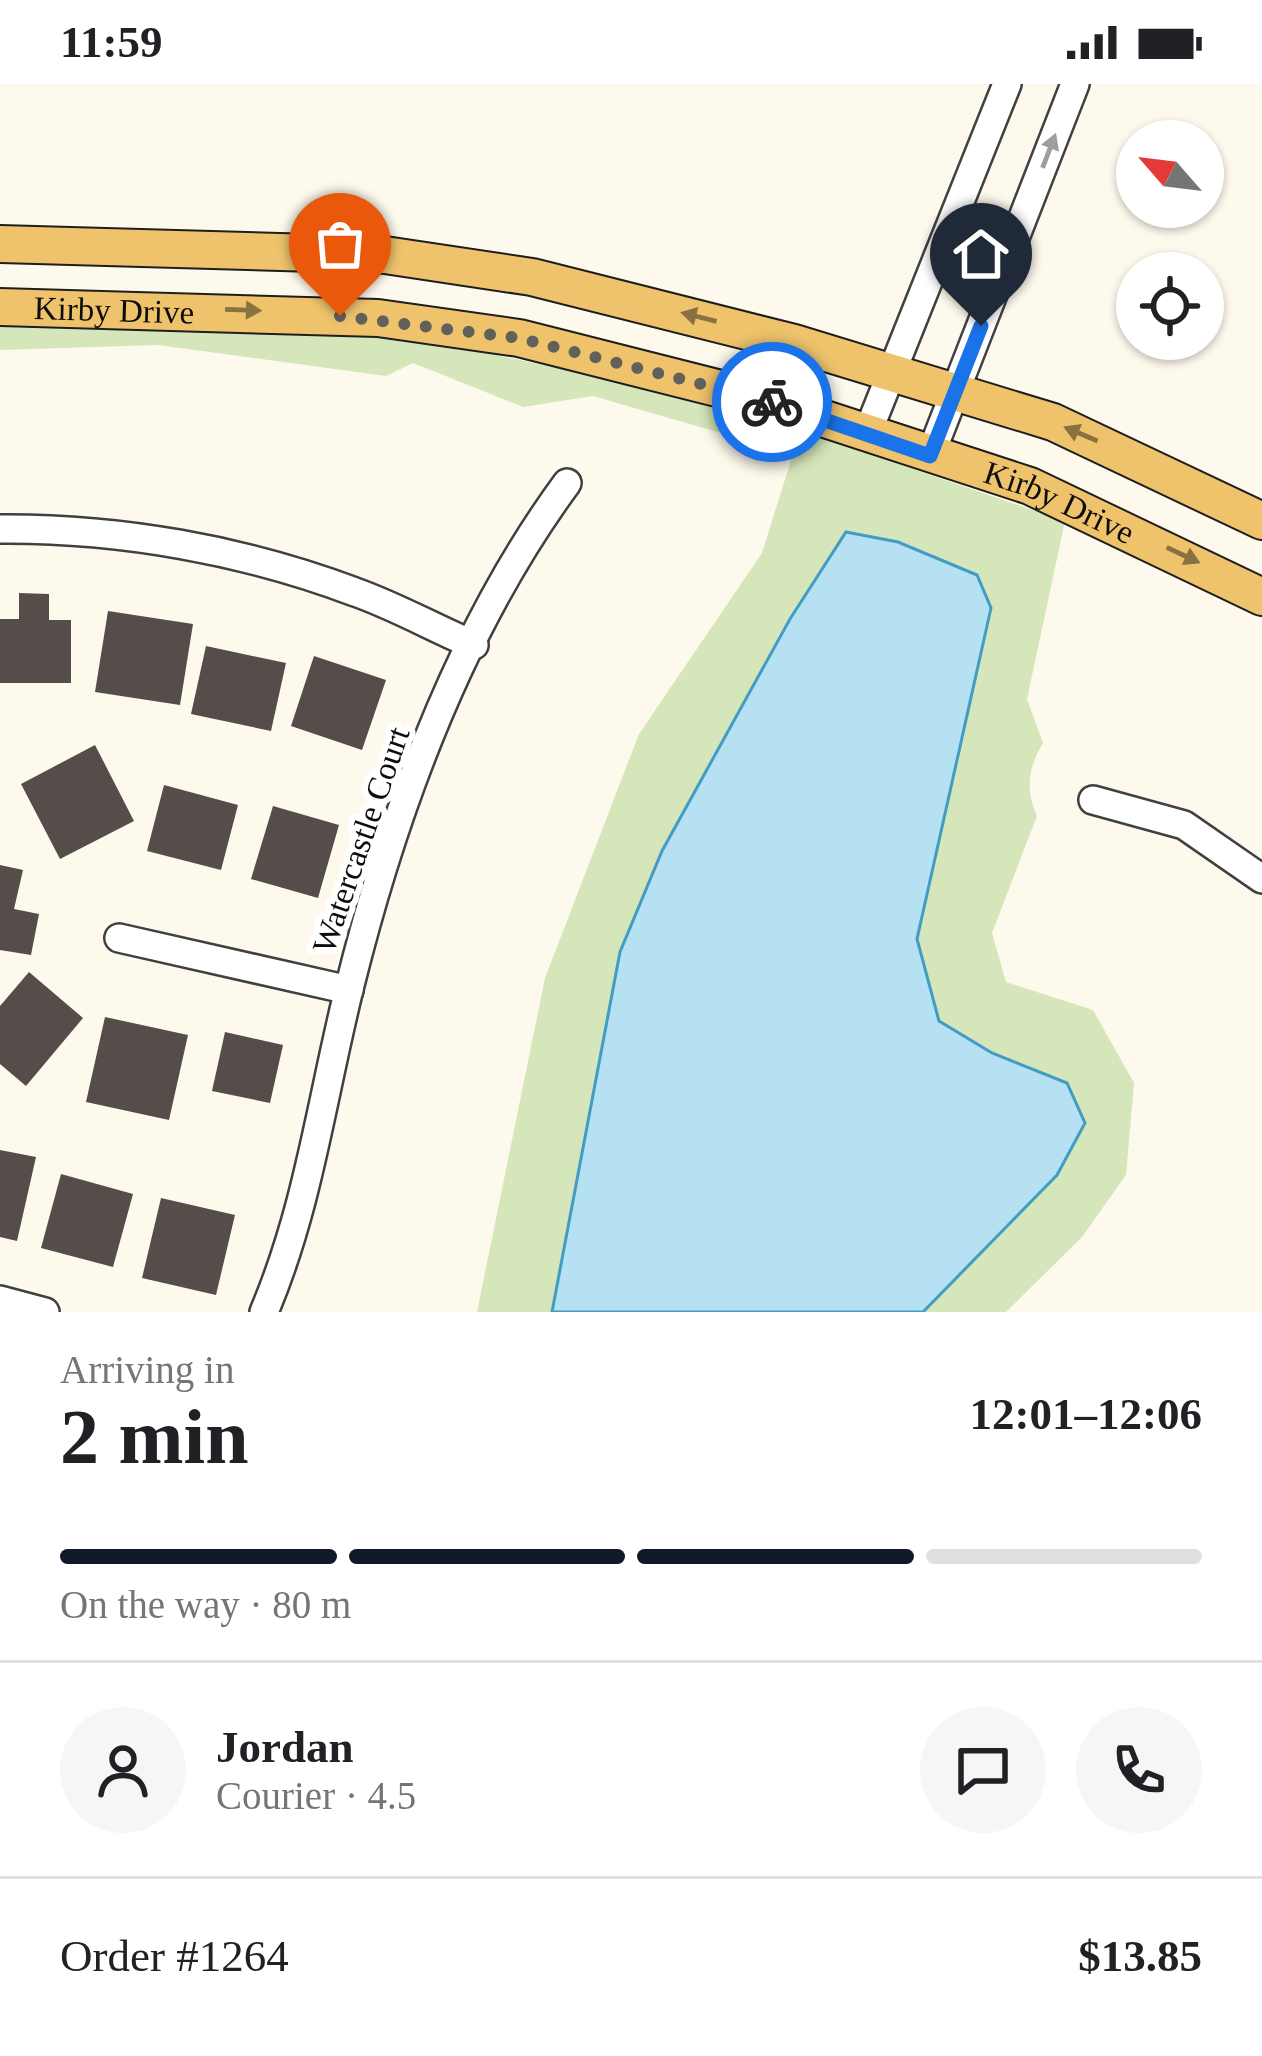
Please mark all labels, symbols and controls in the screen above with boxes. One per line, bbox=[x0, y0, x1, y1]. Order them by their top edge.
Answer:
text: 11:59 bbox=[60, 17, 163, 67]
north arrow bbox=[1116, 120, 1224, 228]
map controls bbox=[1116, 120, 1224, 360]
one-way arrow bbox=[1040, 133, 1059, 169]
pin bbox=[289, 193, 391, 316]
pin bbox=[930, 203, 1032, 326]
icon: bag bbox=[307, 211, 373, 277]
icon: home bbox=[948, 221, 1014, 287]
button: locate bbox=[1116, 252, 1224, 360]
street label: Kirby Drive bbox=[33, 290, 195, 331]
one-way arrow bbox=[225, 301, 263, 320]
one-way arrow bbox=[680, 307, 717, 326]
courier bbox=[712, 342, 832, 462]
icon: bike bbox=[739, 369, 805, 435]
one-way arrow bbox=[1062, 424, 1098, 443]
street label: Kirby Drive bbox=[980, 454, 1140, 551]
one-way arrow bbox=[1166, 545, 1201, 565]
street label: Watercastle Court bbox=[305, 722, 417, 958]
text: Arriving in bbox=[60, 1348, 234, 1391]
text: 12:01–12:06 bbox=[970, 1389, 1202, 1439]
text: 2 min bbox=[60, 1393, 249, 1480]
text: On the way · 80 m bbox=[60, 1583, 351, 1626]
button: person bbox=[60, 1707, 186, 1833]
button: chat bbox=[920, 1707, 1046, 1833]
button: phone bbox=[1076, 1707, 1202, 1833]
text: Jordan bbox=[216, 1722, 354, 1772]
text: Courier · 4.5 bbox=[216, 1774, 416, 1817]
text: Order #1264 bbox=[60, 1931, 289, 1981]
text: $13.85 bbox=[1078, 1931, 1202, 1981]

